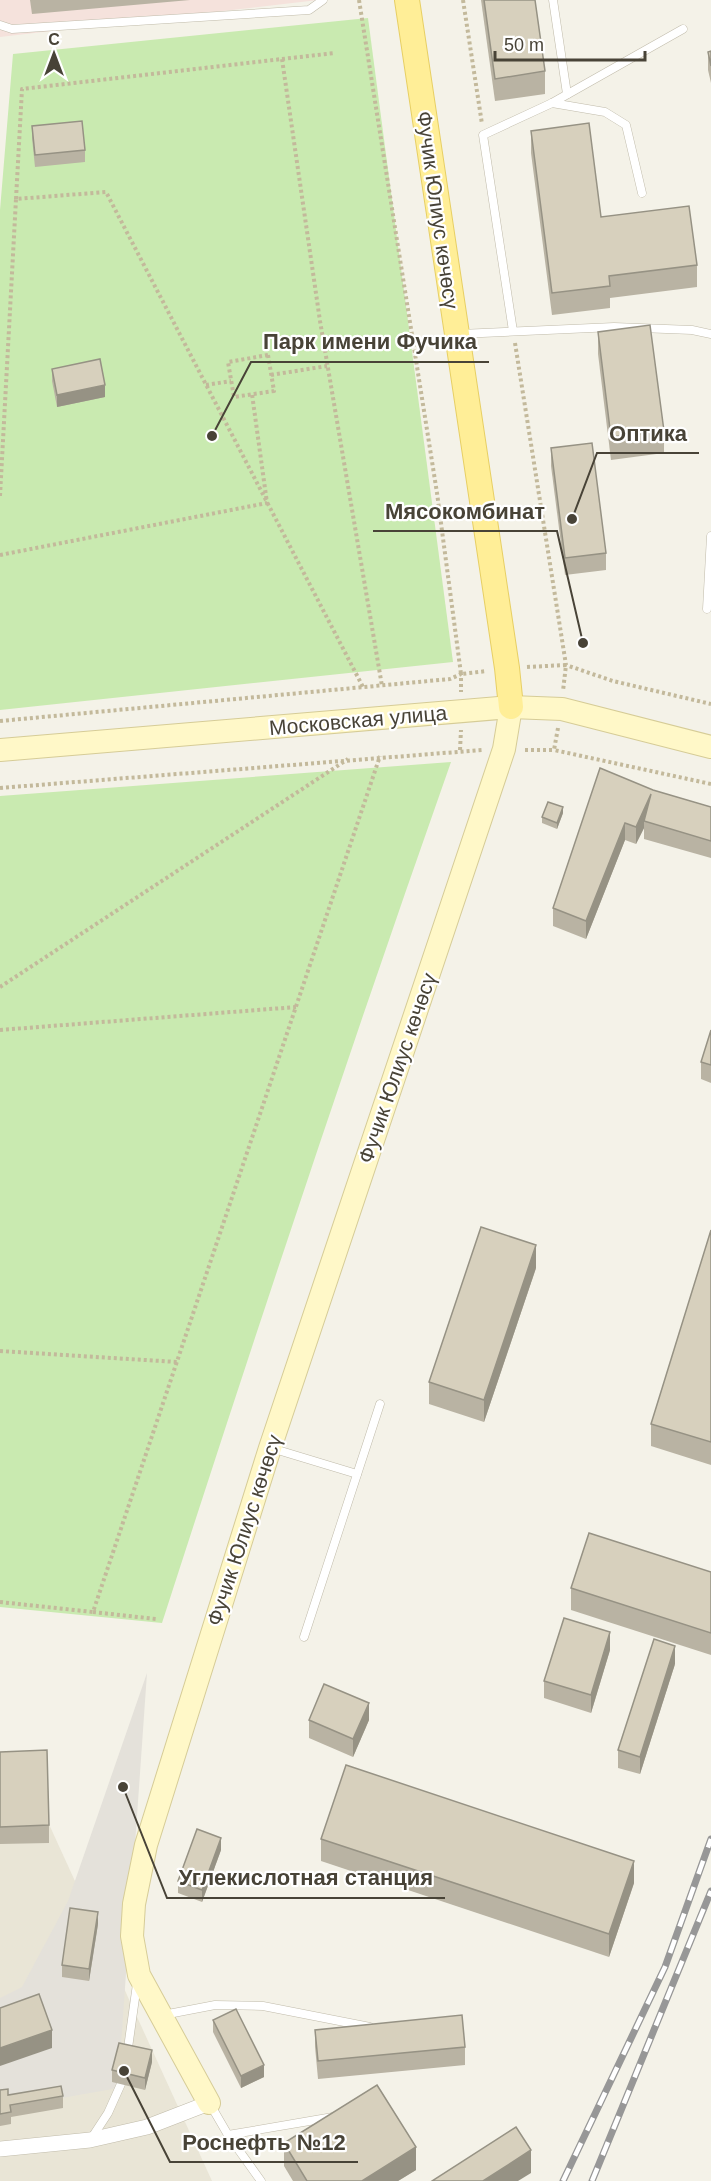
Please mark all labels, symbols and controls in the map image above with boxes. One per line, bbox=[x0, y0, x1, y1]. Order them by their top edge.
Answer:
north arrow bbox=[24, 24, 84, 84]
scale bar bbox=[495, 24, 645, 62]
text: С bbox=[48, 31, 60, 48]
text: 50 m bbox=[504, 35, 544, 55]
street label: Фучик Юлиус көчөсү bbox=[413, 110, 463, 311]
callout: Парк имени Фучика bbox=[251, 322, 489, 362]
text: Парк имени Фучика bbox=[263, 329, 478, 354]
callout: Оптика bbox=[597, 413, 699, 453]
text: Оптика bbox=[609, 421, 688, 446]
callout: Мясокомбинат bbox=[373, 491, 557, 531]
text: Мясокомбинат bbox=[385, 499, 545, 524]
street label: Московская улица bbox=[268, 701, 448, 739]
street label: Фучик Юлиус көчөсү bbox=[354, 969, 441, 1166]
street label: Фучик Юлиус көчөсү bbox=[202, 1431, 286, 1628]
callout: Углекислотная станция bbox=[167, 1858, 445, 1898]
text: Углекислотная станция bbox=[179, 1865, 433, 1890]
callout: Роснефть №12 bbox=[170, 2122, 358, 2162]
text: Роснефть №12 bbox=[182, 2130, 346, 2155]

